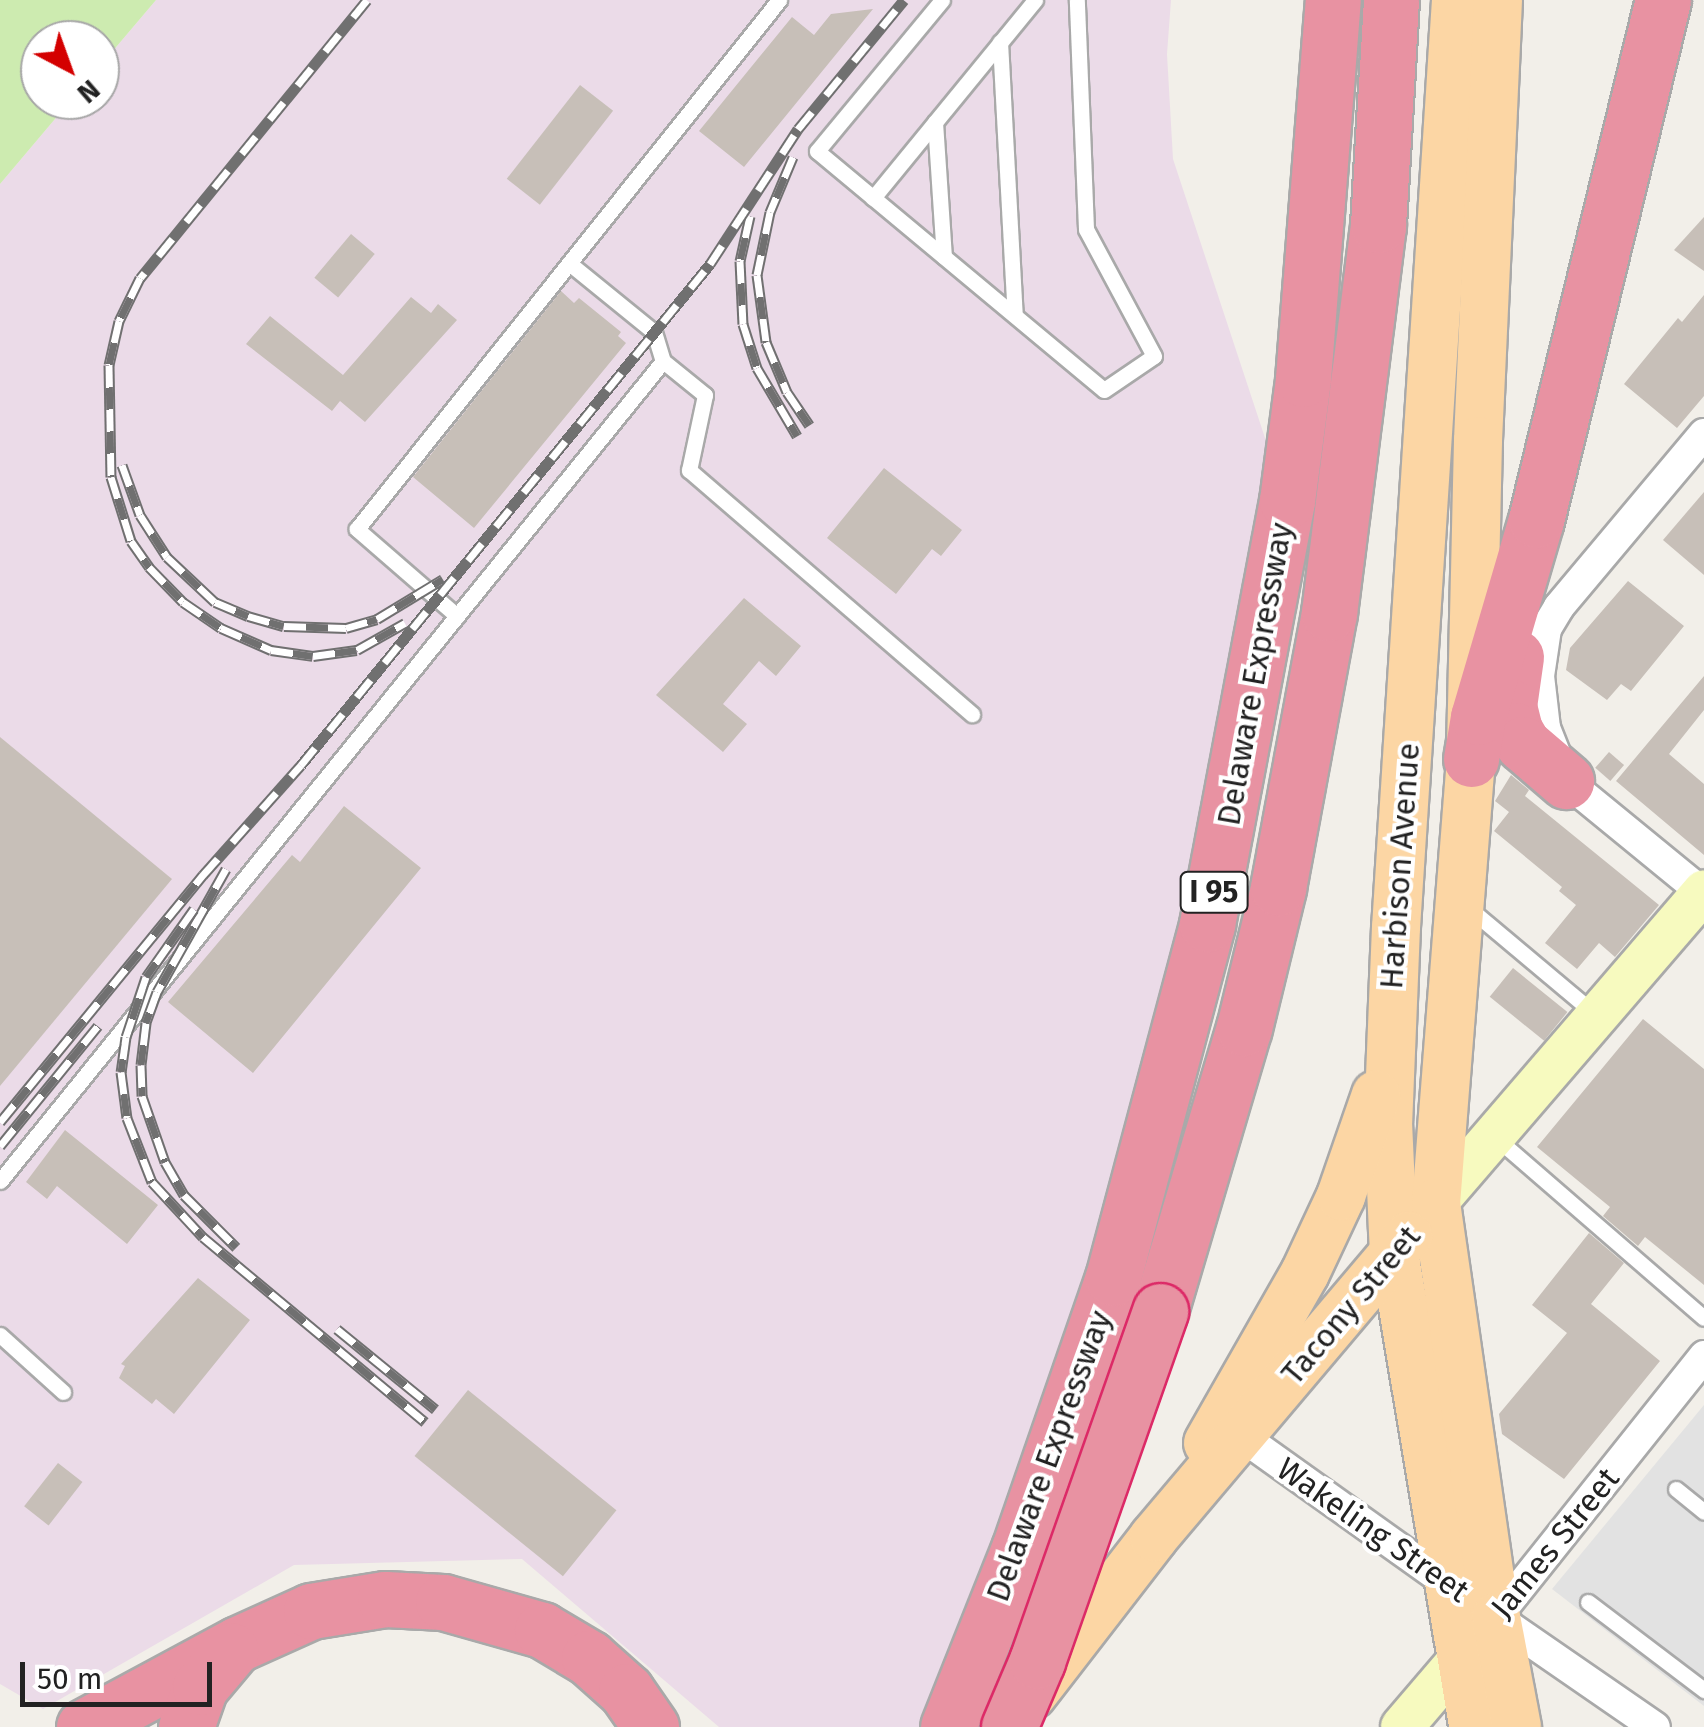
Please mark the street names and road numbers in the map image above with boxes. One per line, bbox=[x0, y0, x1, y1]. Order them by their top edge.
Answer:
street label: Delaware Expressway bbox=[1209, 520, 1301, 828]
street label: Harbison Avenue bbox=[1372, 742, 1428, 990]
road number: I 95 bbox=[1179, 867, 1249, 917]
street label: Tacony Street bbox=[1274, 1218, 1428, 1392]
street label: Delaware Expressway bbox=[978, 1305, 1120, 1607]
street label: Wakeling Street bbox=[1270, 1450, 1476, 1610]
street label: James Street bbox=[1483, 1460, 1627, 1626]

